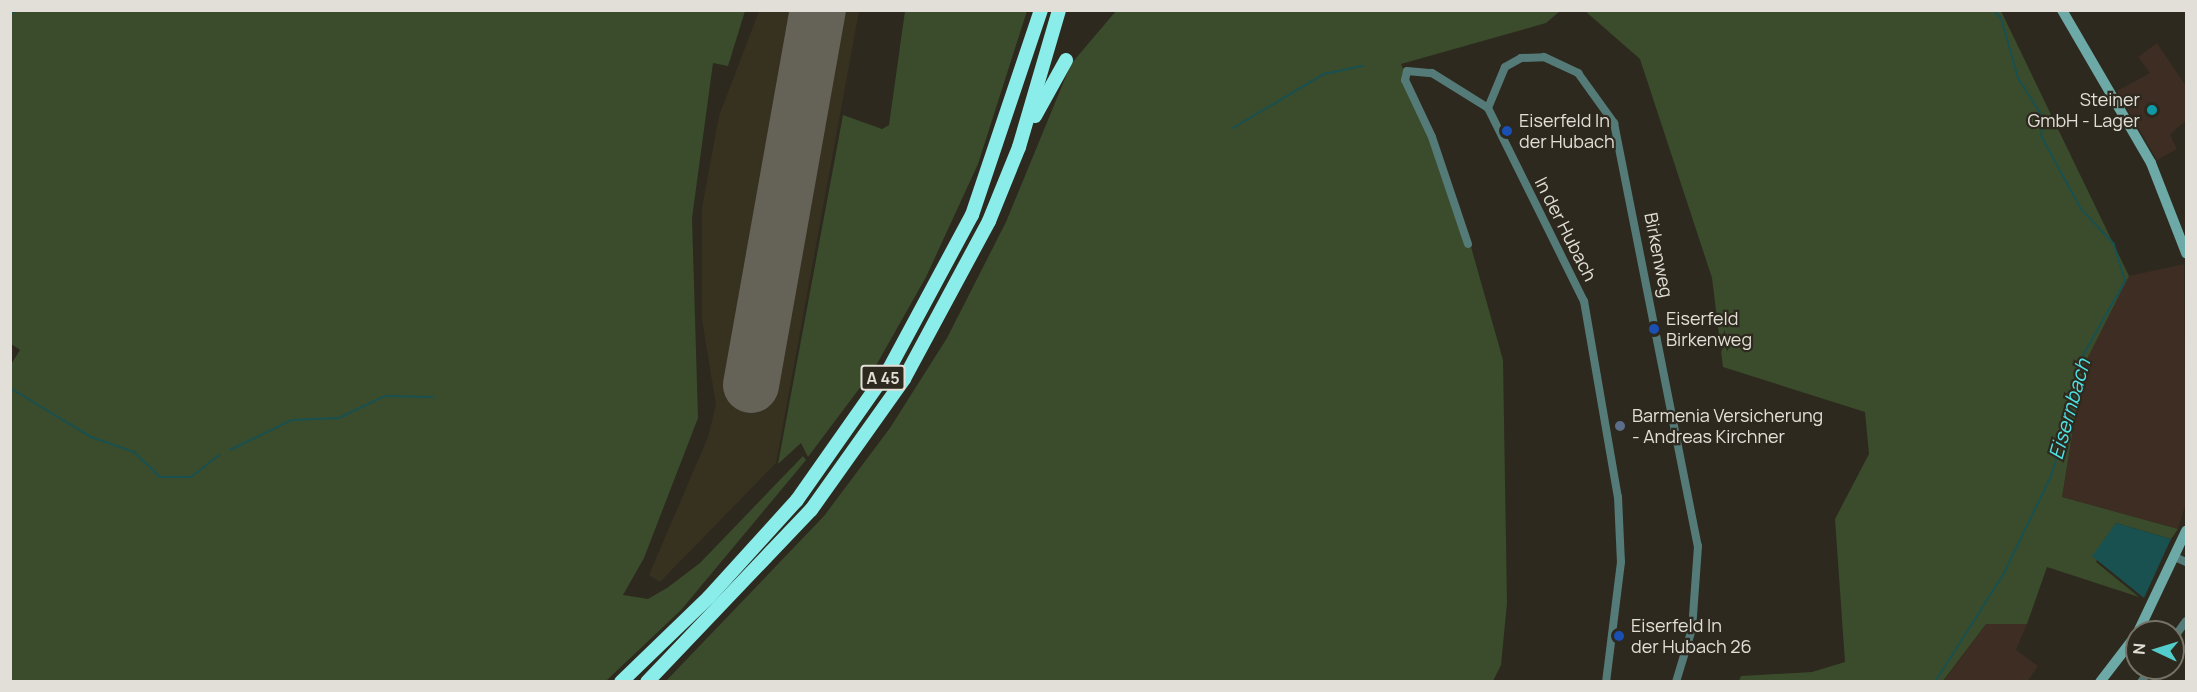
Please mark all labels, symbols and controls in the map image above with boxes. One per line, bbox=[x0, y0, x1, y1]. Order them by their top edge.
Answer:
place label: Steiner GmbH - Lager bbox=[2027, 89, 2140, 132]
marker: Steiner GmbH - Lager bbox=[2145, 103, 2159, 117]
place label: Eiserfeld In der Hubach bbox=[1519, 110, 1615, 152]
marker: Eiserfeld In der Hubach bbox=[1500, 124, 1514, 138]
street label: In der Hubach bbox=[1530, 173, 1602, 285]
street label: Birkenweg bbox=[1640, 211, 1678, 299]
place label: Eiserfeld Birkenweg bbox=[1666, 308, 1752, 350]
marker: Eiserfeld Birkenweg bbox=[1647, 322, 1661, 336]
water label: Eisernbach bbox=[2043, 356, 2095, 462]
road number: A 45 bbox=[859, 365, 907, 391]
place label: Barmenia Versicherung - Andreas Kirchner bbox=[1632, 405, 1823, 448]
marker: Barmenia Versicherung - Andreas Kirchner bbox=[1613, 419, 1627, 433]
place label: Eiserfeld In der Hubach 26 bbox=[1631, 615, 1752, 658]
north arrow bbox=[2125, 620, 2185, 680]
marker: Eiserfeld In der Hubach 26 bbox=[1612, 629, 1626, 643]
text: N bbox=[2128, 642, 2150, 655]

